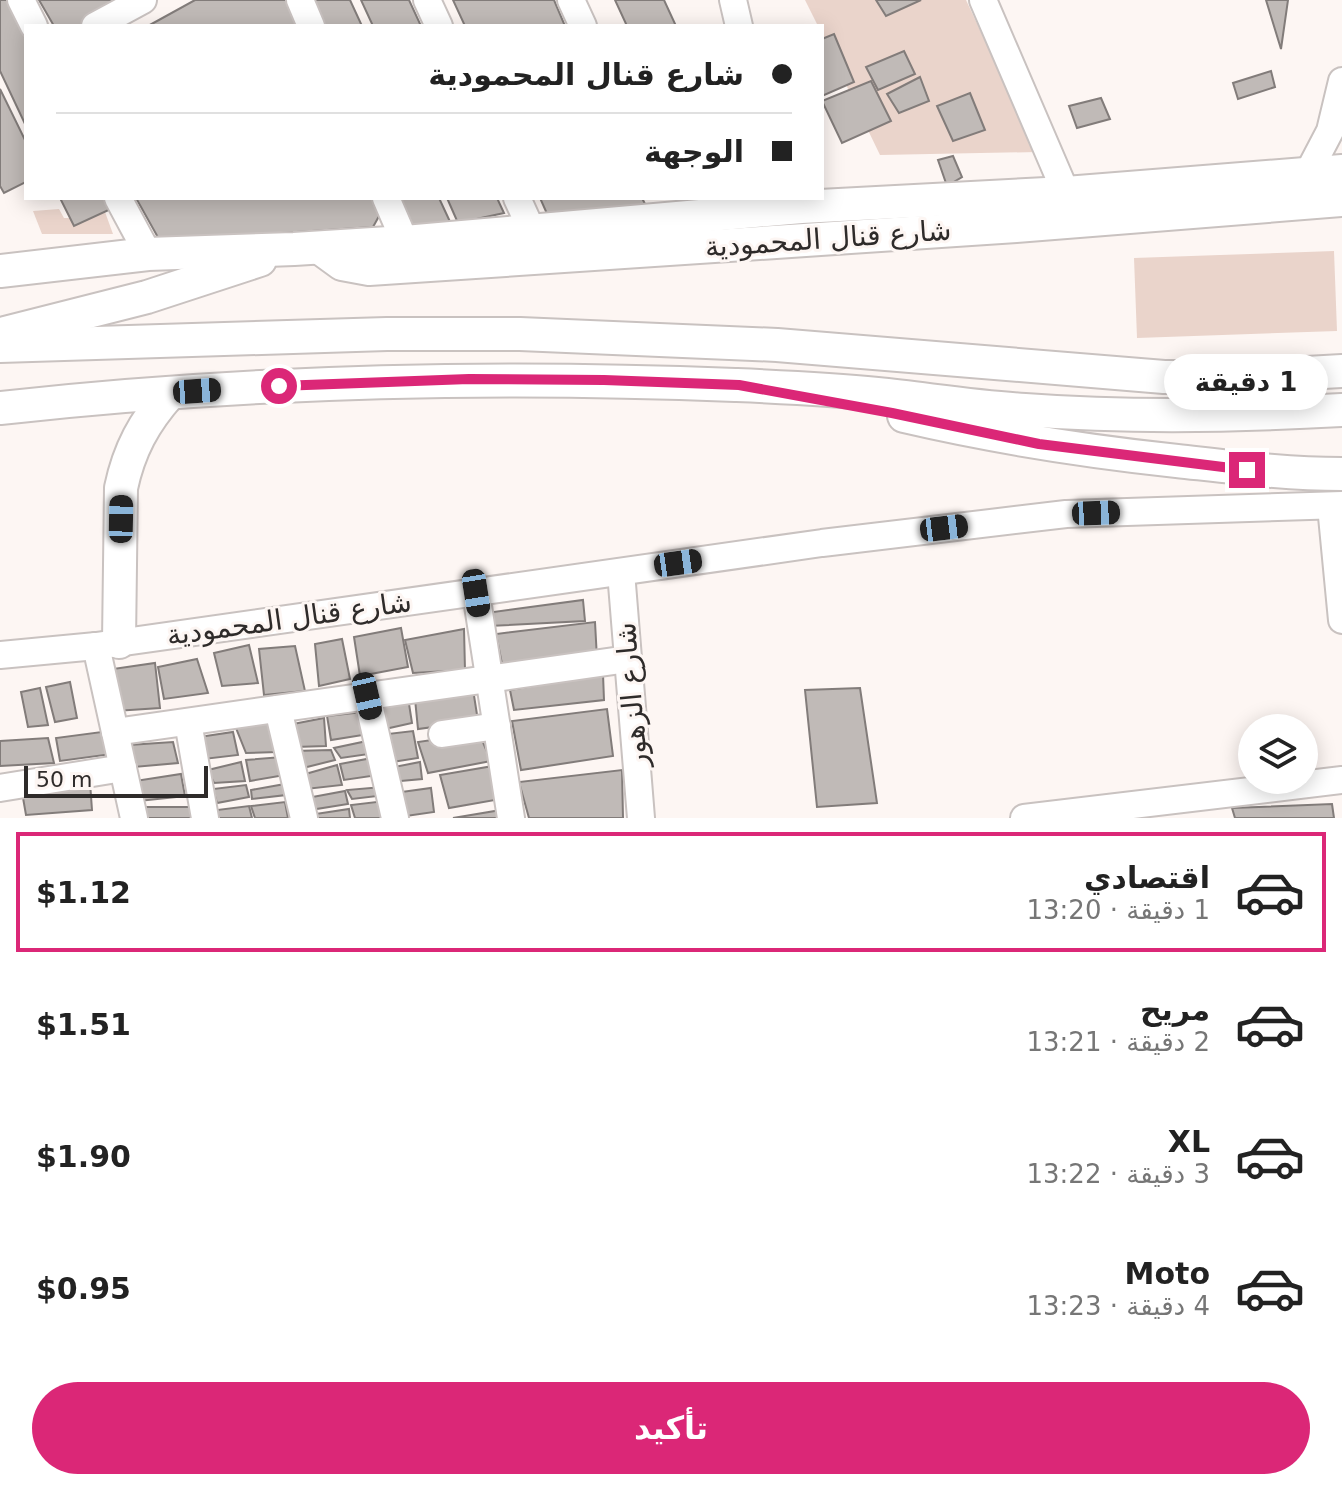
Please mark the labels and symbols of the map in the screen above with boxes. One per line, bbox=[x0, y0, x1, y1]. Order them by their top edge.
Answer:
street label: شارع قنال المحمودية bbox=[704, 213, 953, 264]
callout: 1 دقيقة bbox=[1165, 354, 1329, 410]
route start bbox=[261, 368, 297, 404]
car bbox=[172, 377, 222, 405]
route end bbox=[1229, 452, 1265, 488]
car bbox=[109, 495, 133, 543]
car bbox=[1072, 500, 1120, 526]
car bbox=[919, 513, 969, 543]
car bbox=[653, 548, 703, 578]
car bbox=[460, 567, 492, 619]
street label: شارع قنال المحمودية bbox=[164, 585, 414, 652]
street label: شارع الزهور bbox=[609, 621, 654, 771]
car bbox=[350, 670, 384, 722]
scale bar bbox=[24, 762, 208, 798]

